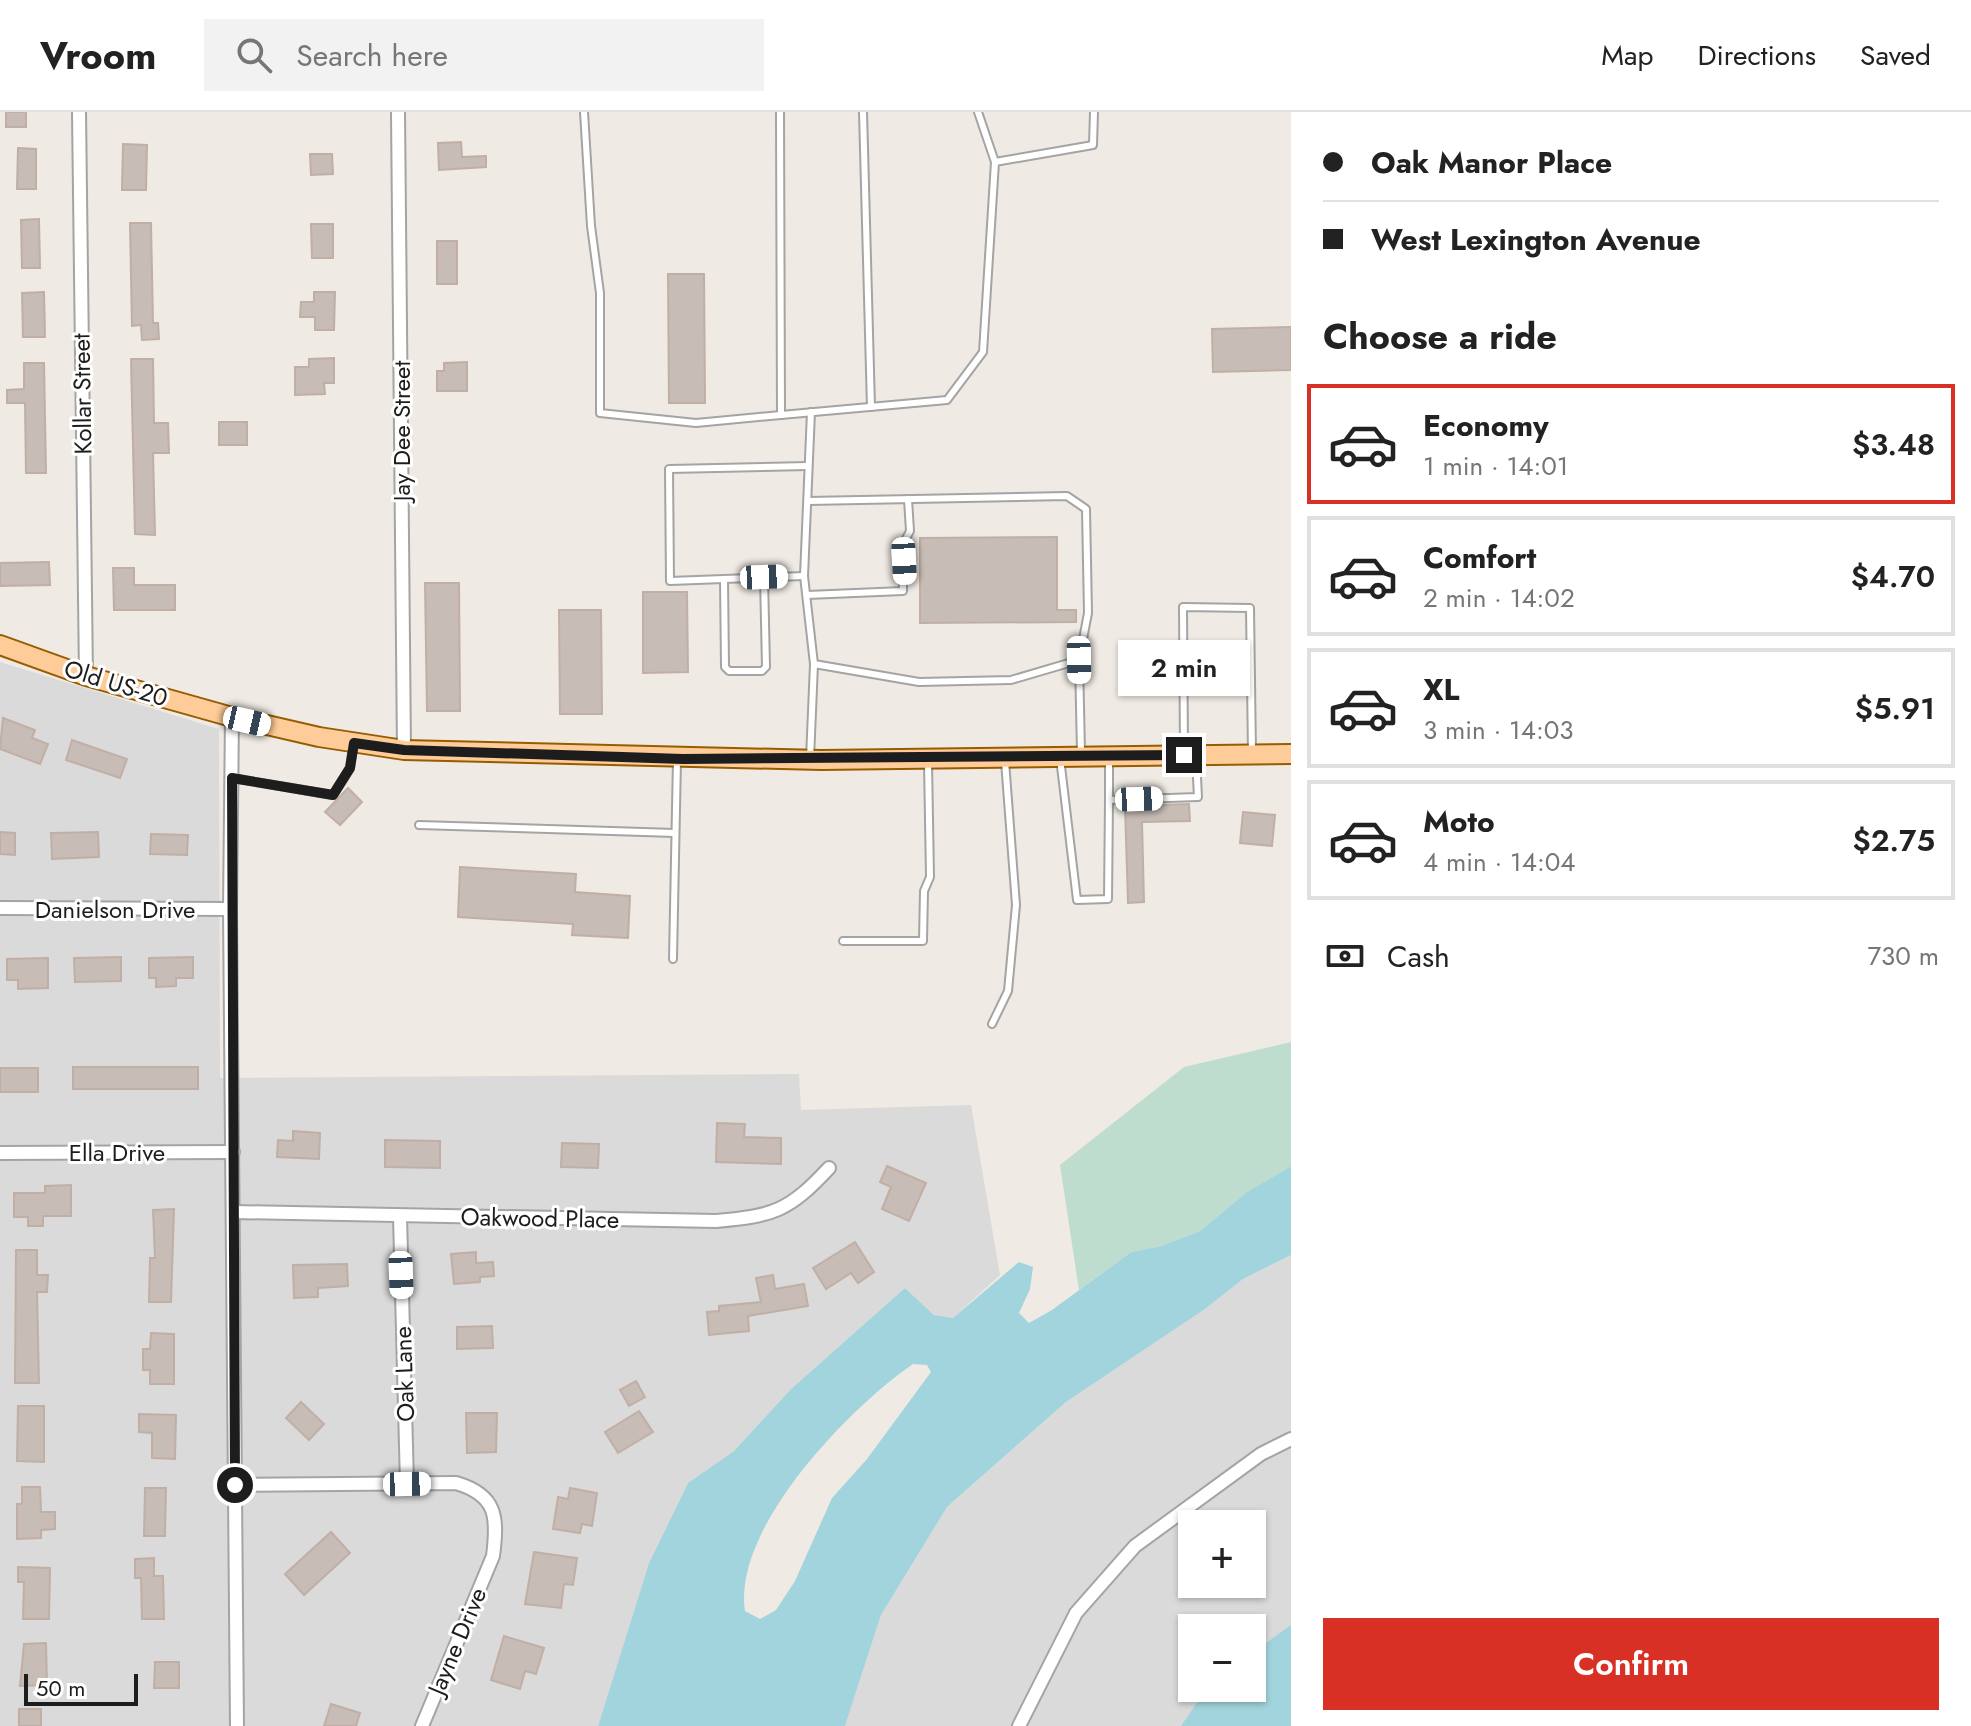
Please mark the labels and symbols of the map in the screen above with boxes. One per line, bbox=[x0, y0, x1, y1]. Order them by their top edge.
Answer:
street label: Kollar Street bbox=[63, 333, 101, 455]
street label: Jay Dee Street bbox=[384, 361, 419, 504]
car bbox=[891, 536, 917, 586]
car bbox=[740, 564, 788, 590]
car bbox=[1067, 636, 1091, 684]
callout: 2 min bbox=[1118, 639, 1250, 695]
street label: Old US-20 bbox=[60, 651, 172, 715]
car bbox=[221, 704, 273, 738]
route end bbox=[1166, 737, 1202, 773]
car bbox=[1115, 786, 1163, 812]
street label: Danielson Drive bbox=[35, 892, 195, 927]
street label: Ella Drive bbox=[69, 1135, 165, 1170]
street label: Oakwood Place bbox=[460, 1199, 620, 1237]
car bbox=[388, 1251, 414, 1299]
street label: Oak Lane bbox=[385, 1326, 423, 1422]
route start bbox=[217, 1467, 253, 1503]
car bbox=[383, 1472, 431, 1496]
street label: Jayne Drive bbox=[418, 1582, 495, 1703]
scale bar bbox=[24, 1670, 138, 1706]

